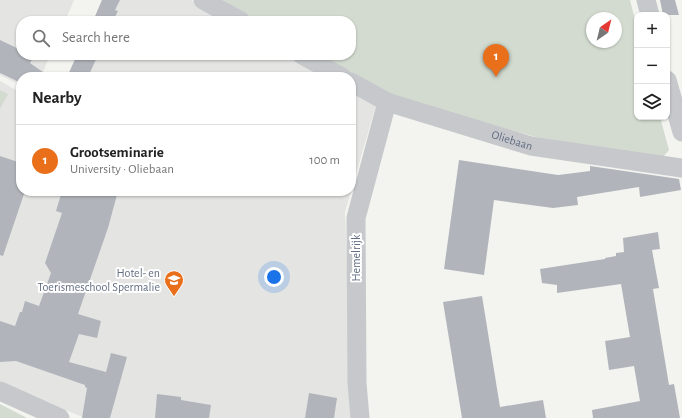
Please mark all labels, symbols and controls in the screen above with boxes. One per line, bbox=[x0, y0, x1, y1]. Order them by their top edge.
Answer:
north arrow bbox=[586, 12, 622, 48]
map controls bbox=[634, 12, 670, 120]
button: + bbox=[634, 12, 670, 48]
search box bbox=[16, 16, 356, 60]
icon: search bbox=[30, 27, 52, 49]
text: Search here bbox=[62, 30, 130, 45]
pin: 1 bbox=[483, 44, 509, 77]
button: − bbox=[634, 48, 670, 84]
button: layers bbox=[634, 84, 670, 120]
text: Nearby bbox=[32, 89, 82, 106]
street label: Oliebaan bbox=[490, 128, 534, 152]
text: Grootseminarie bbox=[70, 145, 164, 160]
text: 1 bbox=[43, 154, 47, 167]
text: 100 m bbox=[309, 154, 340, 167]
text: University · Oliebaan bbox=[70, 163, 174, 176]
street label: Hemelrijk bbox=[350, 234, 363, 282]
place label: Hotel- en Toerismeschool Spermalie bbox=[37, 267, 160, 293]
your location bbox=[264, 267, 284, 287]
school or university icon: Hotel- en Toerismeschool Spermalie bbox=[163, 269, 185, 297]

